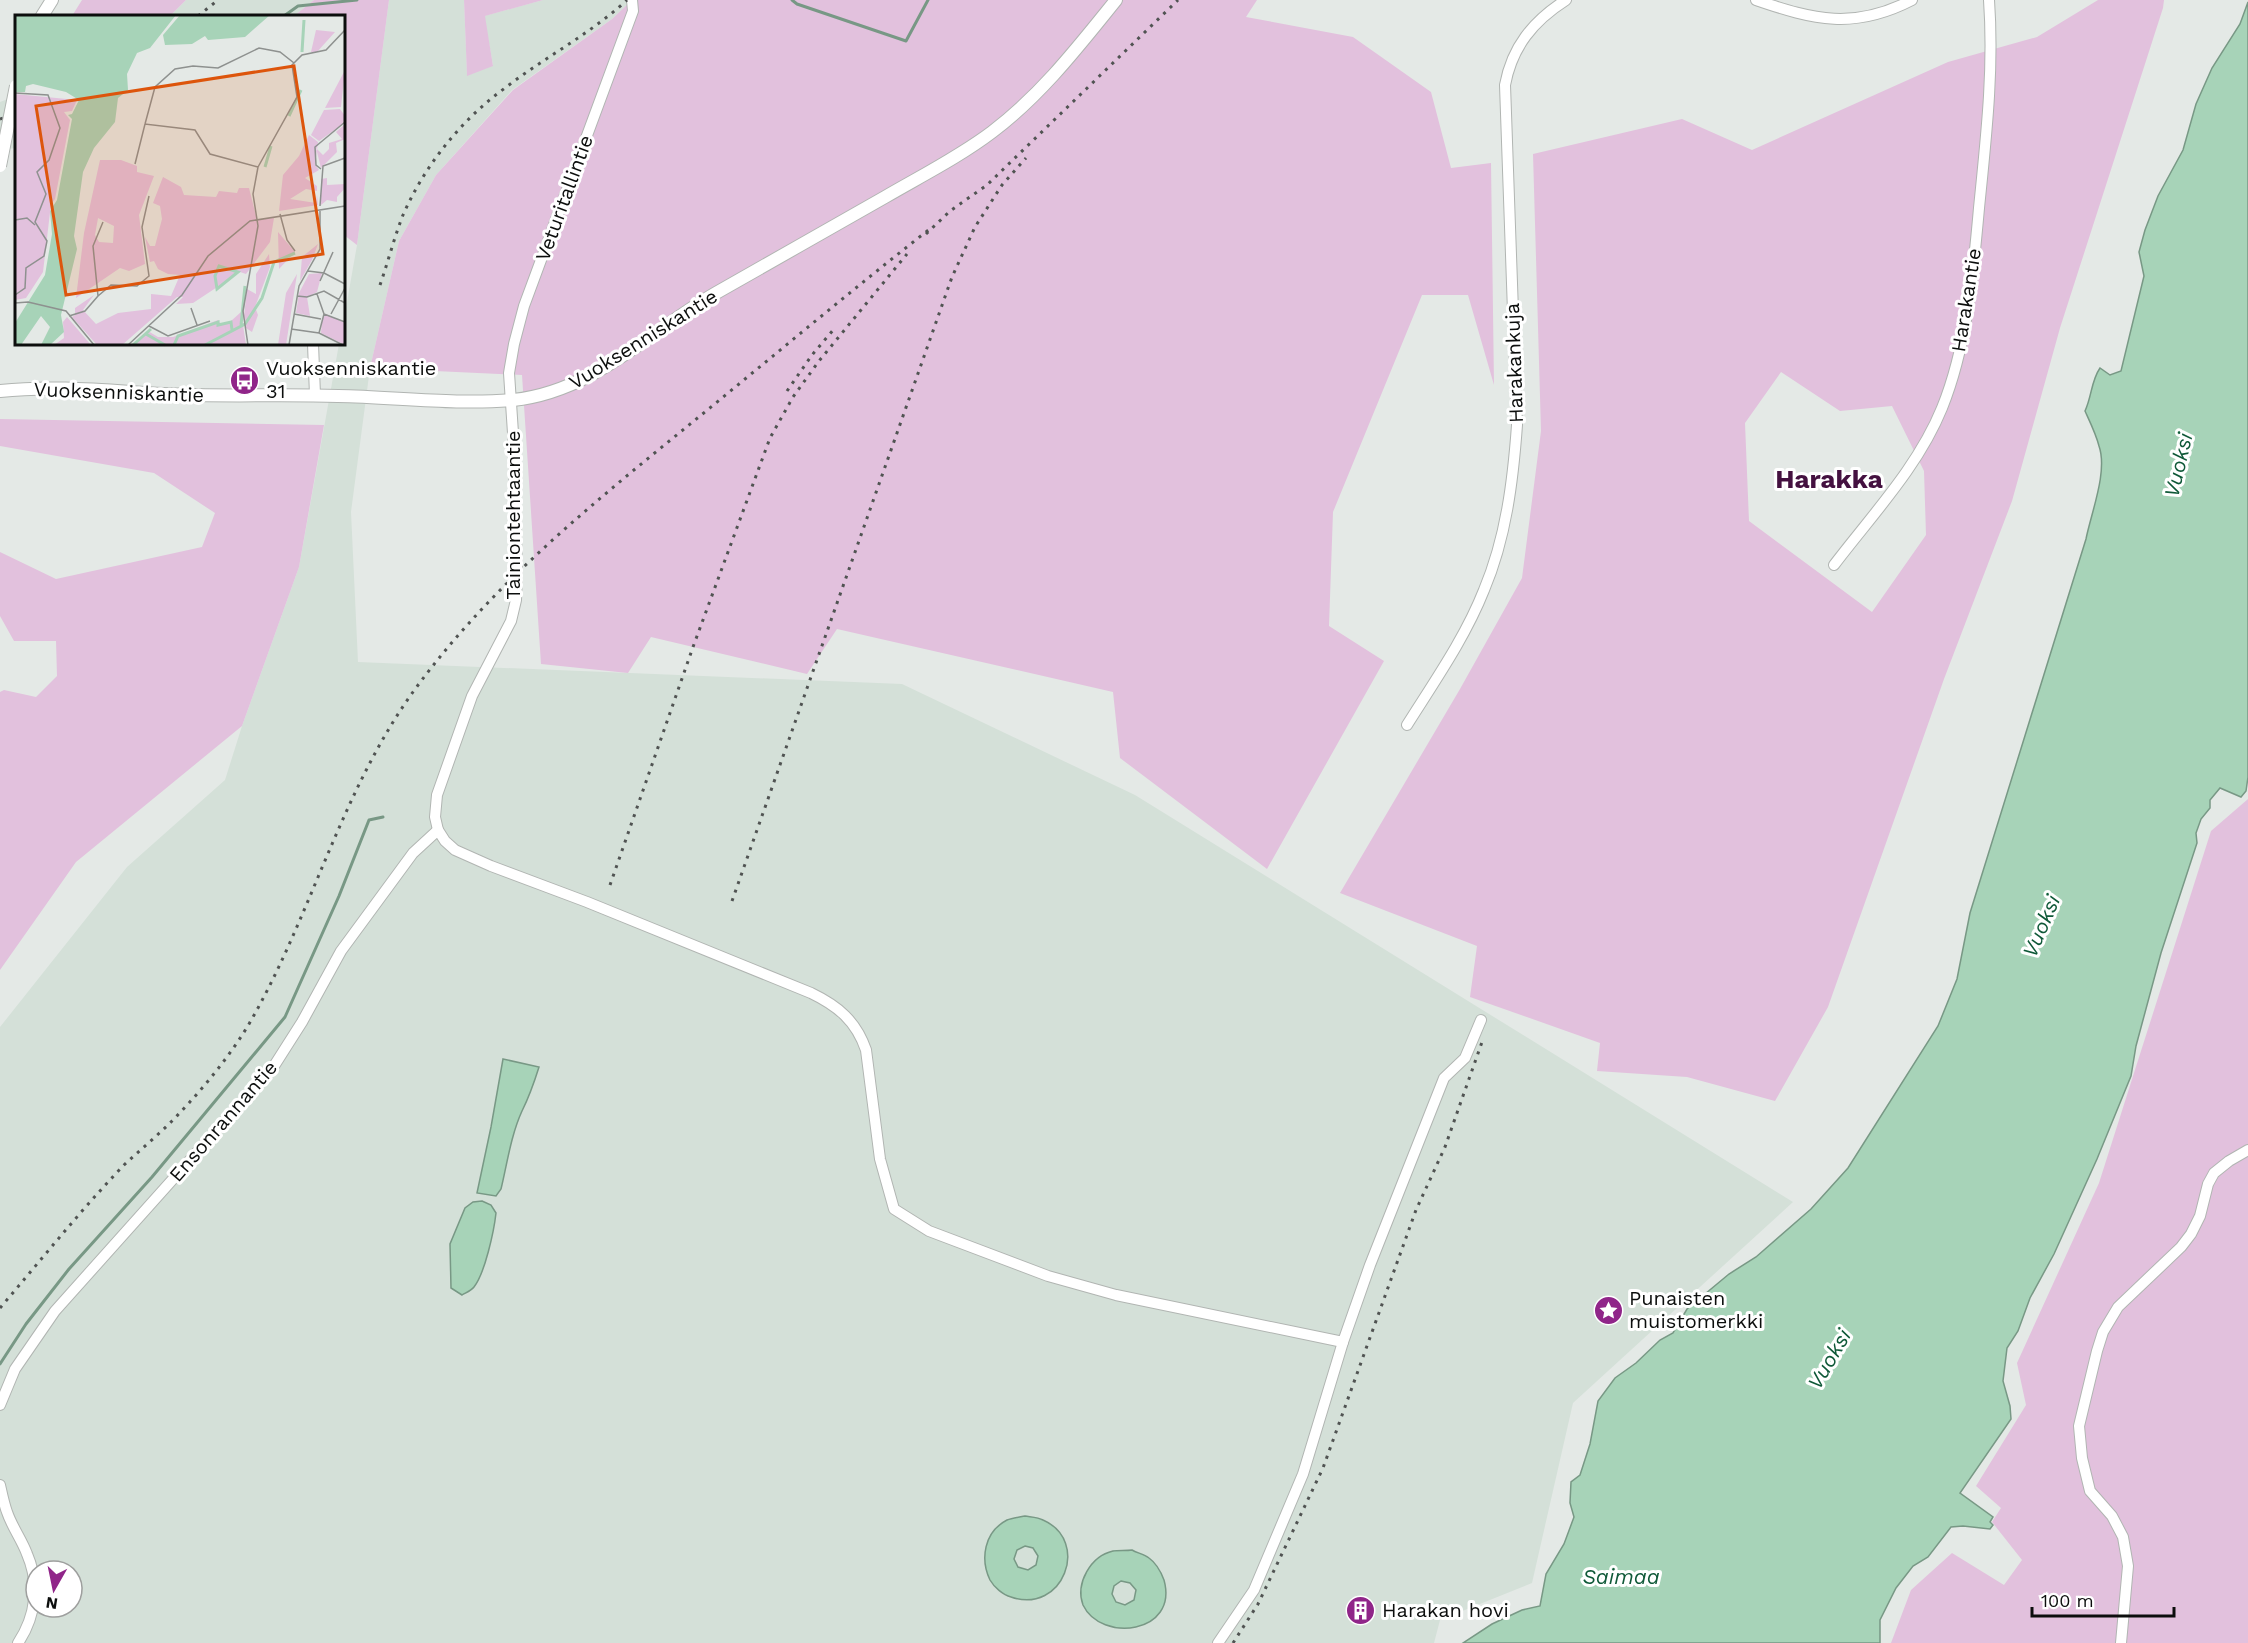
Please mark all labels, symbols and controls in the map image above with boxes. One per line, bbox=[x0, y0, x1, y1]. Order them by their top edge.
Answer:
inset map bbox=[15, 15, 345, 345]
street label: Veturitallintie bbox=[530, 132, 598, 264]
street label: Harakantie bbox=[1946, 246, 1986, 354]
street label: Vuoksenniskantie bbox=[564, 284, 722, 394]
street label: Harakankuja bbox=[1500, 302, 1528, 424]
place label: Vuoksenniskantie 31 bbox=[266, 356, 436, 403]
bus stop icon: Vuoksenniskantie 31 bbox=[229, 364, 261, 396]
street label: Vuoksenniskantie bbox=[33, 377, 205, 407]
street label: Tainiontehtaantie bbox=[501, 430, 525, 600]
water label: Vuoksi bbox=[2159, 430, 2198, 499]
district label: Harakka bbox=[1775, 464, 1883, 494]
water label: Vuoksi bbox=[2017, 891, 2065, 961]
street label: Ensonrannantie bbox=[164, 1055, 282, 1187]
place label: Punaisten muistomerkki bbox=[1629, 1286, 1763, 1333]
place icon: Punaisten muistomerkki bbox=[1592, 1294, 1624, 1326]
water label: Vuoksi bbox=[1802, 1324, 1856, 1393]
north arrow bbox=[24, 1559, 84, 1619]
water label: Saimaa bbox=[1582, 1564, 1660, 1589]
scale bar bbox=[2032, 1580, 2174, 1618]
text: 100 m bbox=[2041, 1590, 2094, 1611]
text: N bbox=[44, 1593, 59, 1614]
building icon: Harakan hovi bbox=[1345, 1594, 1377, 1626]
place label: Harakan hovi bbox=[1382, 1598, 1509, 1622]

